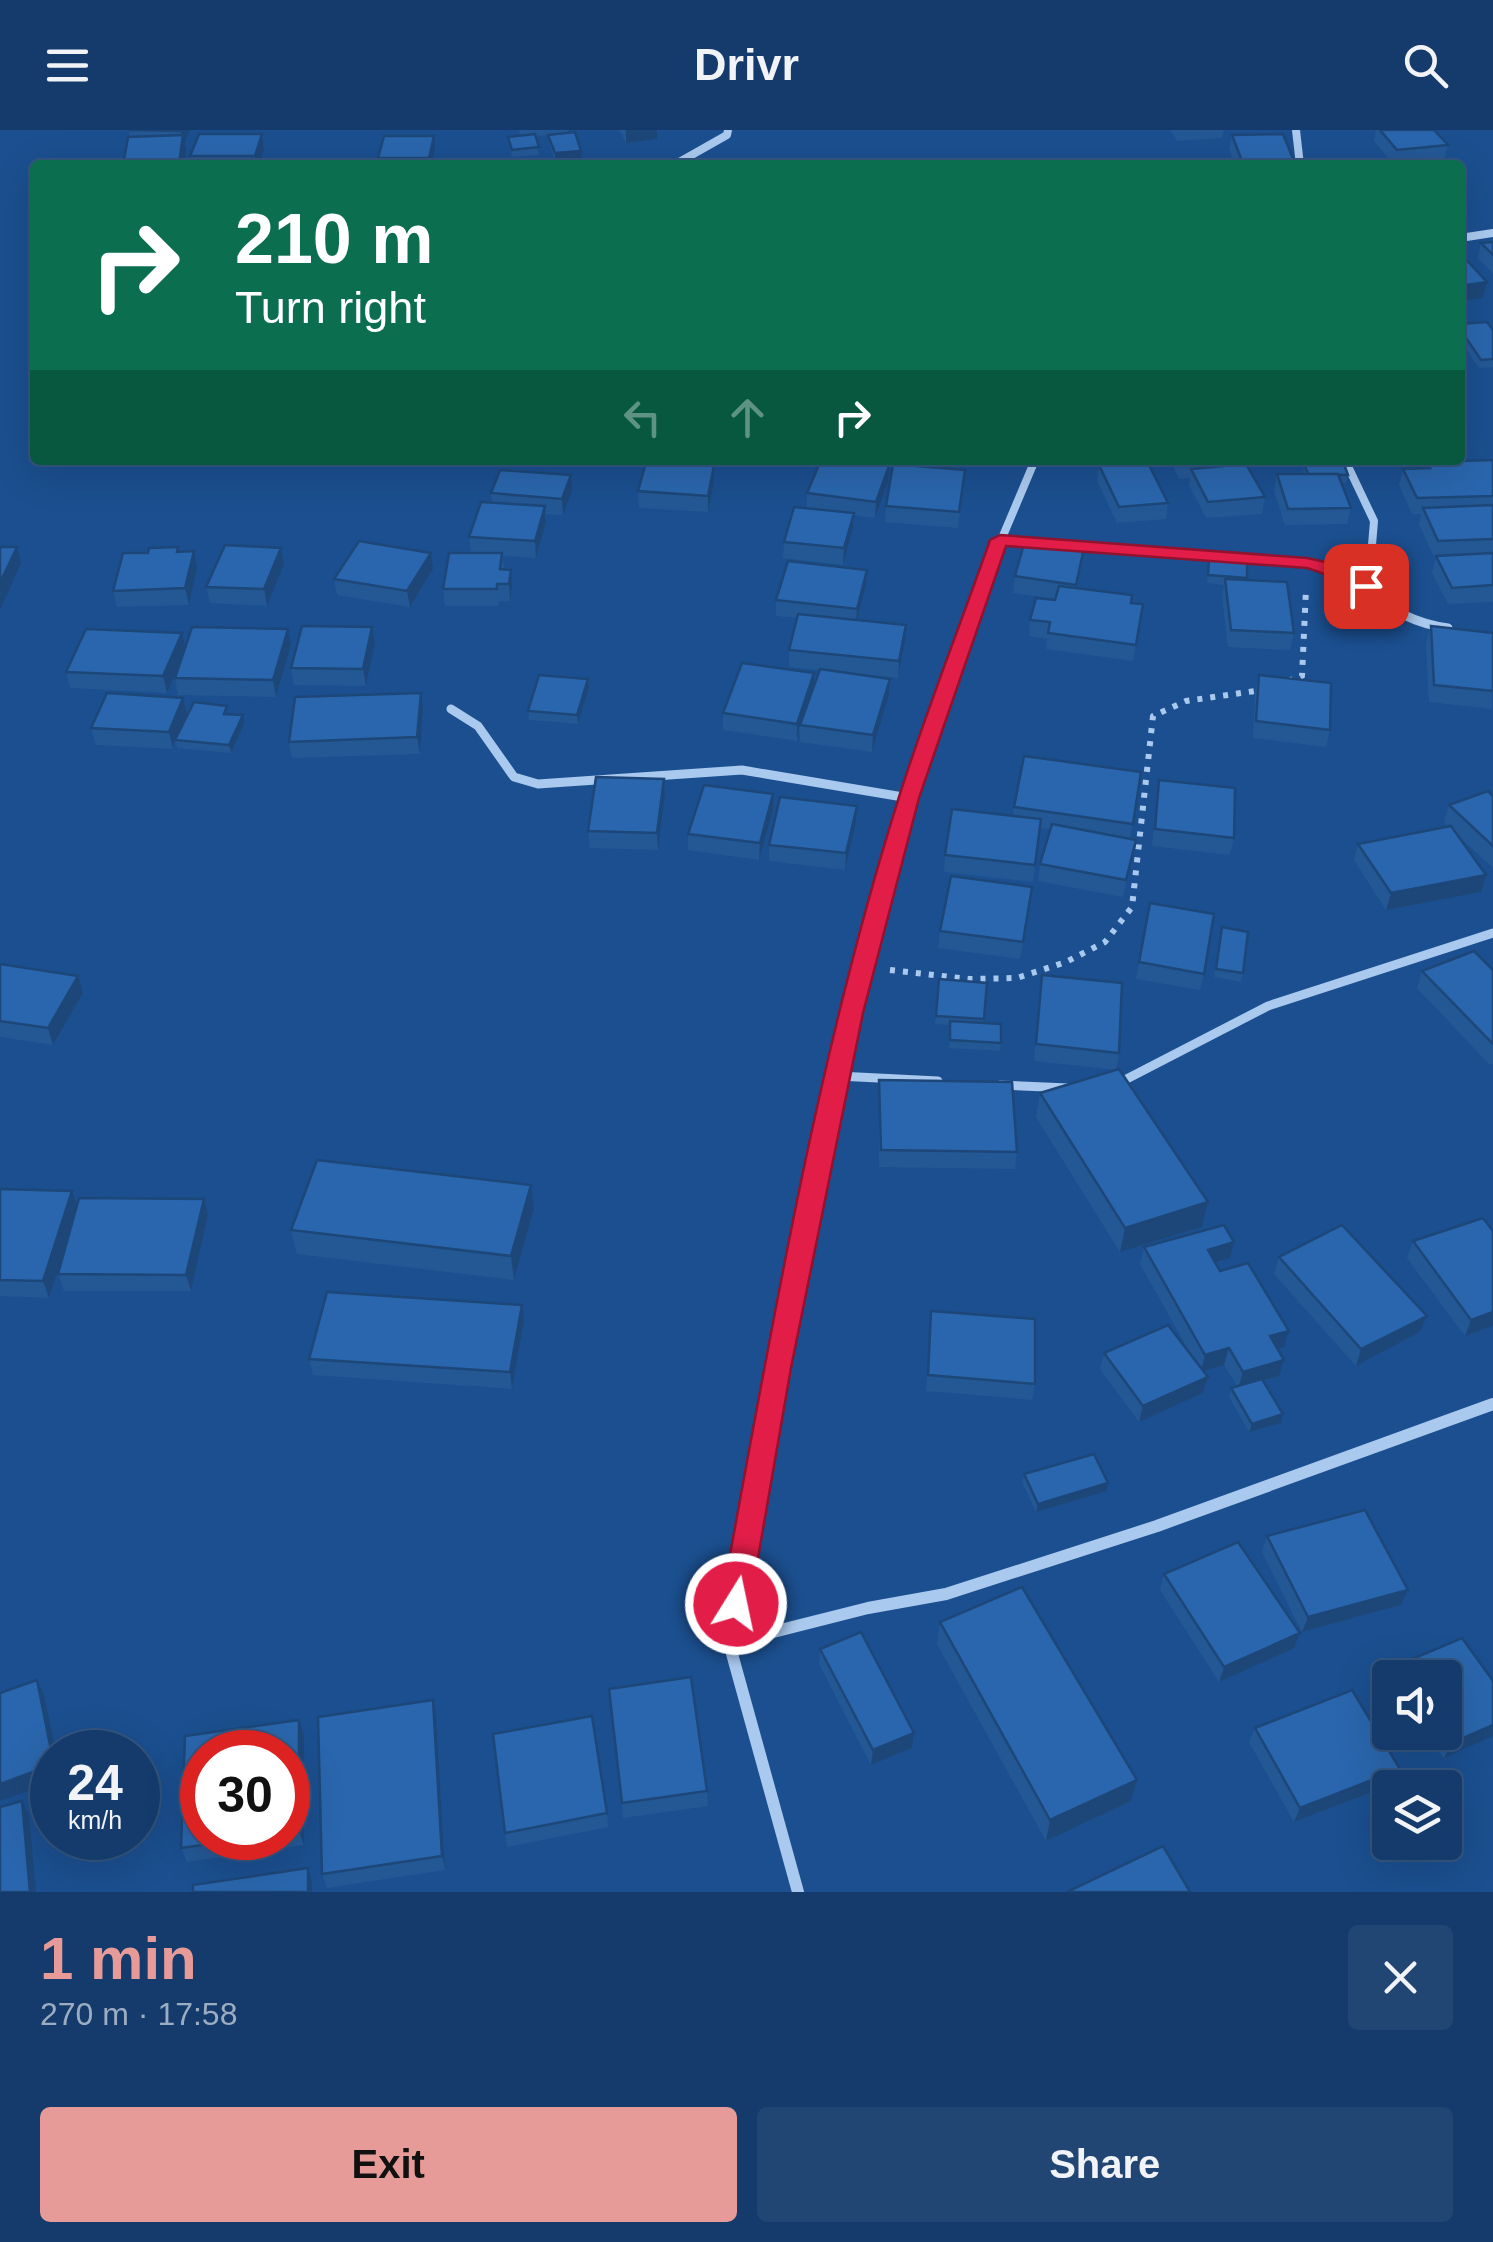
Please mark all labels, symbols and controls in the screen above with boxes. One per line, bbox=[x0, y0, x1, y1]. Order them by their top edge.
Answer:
icon: menu bbox=[40, 38, 95, 93]
icon: search bbox=[1398, 38, 1453, 93]
text: Drivr bbox=[694, 39, 799, 90]
icon: right bbox=[70, 200, 200, 330]
text: 210 m bbox=[235, 200, 433, 278]
text: Turn right bbox=[235, 282, 426, 333]
icon: left bbox=[615, 390, 670, 445]
icon: ahead bbox=[720, 390, 775, 445]
icon: right bbox=[825, 390, 880, 445]
pin bbox=[1324, 544, 1409, 629]
icon: arrive bbox=[1339, 559, 1394, 614]
position arrow bbox=[684, 1552, 788, 1656]
map controls bbox=[1372, 1660, 1462, 1860]
button: sound bbox=[1372, 1660, 1462, 1750]
speed limit sign: 30 bbox=[180, 1730, 310, 1860]
text: 24 bbox=[67, 1755, 123, 1811]
button: layers bbox=[1372, 1770, 1462, 1860]
text: km/h bbox=[68, 1806, 122, 1834]
text: 1 min bbox=[40, 1925, 197, 1992]
button: close bbox=[1348, 1925, 1453, 2030]
text: 270 m · 17:58 bbox=[40, 1996, 237, 2032]
button: Exit bbox=[40, 2107, 737, 2222]
button: Share bbox=[757, 2107, 1453, 2222]

